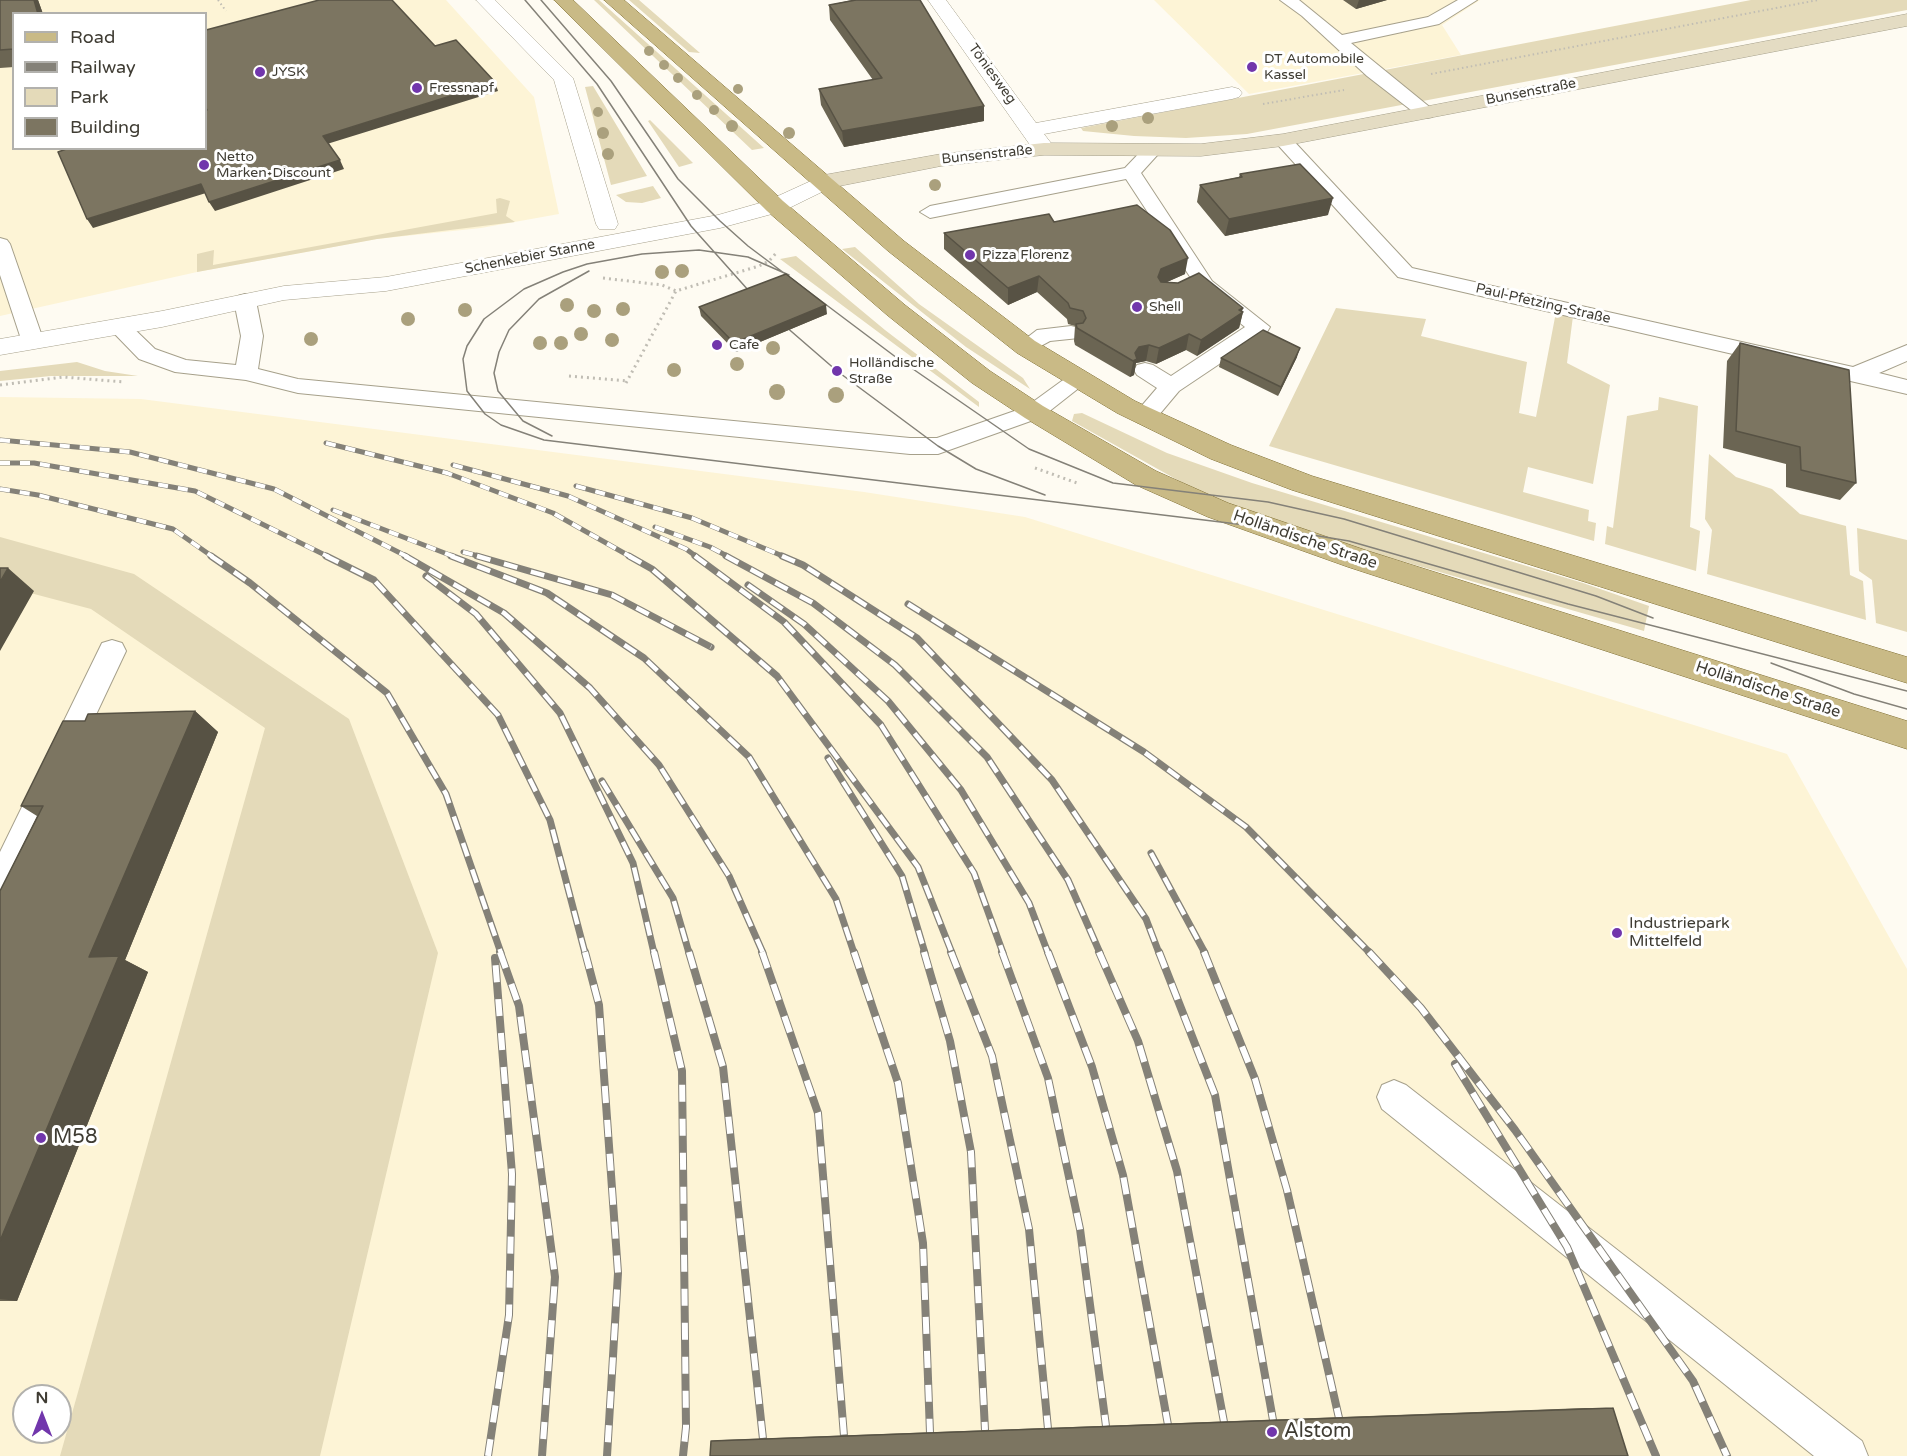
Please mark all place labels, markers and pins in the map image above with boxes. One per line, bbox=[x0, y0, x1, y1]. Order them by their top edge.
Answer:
place label: DT Automobile Kassel bbox=[1264, 51, 1364, 84]
marker: DT Automobile Kassel bbox=[1245, 60, 1259, 74]
place label: JYSK bbox=[272, 64, 305, 80]
marker: JYSK bbox=[253, 65, 267, 79]
place label: Fressnapf bbox=[429, 80, 494, 96]
marker: Fressnapf bbox=[410, 81, 424, 95]
place label: Netto Marken-Discount bbox=[216, 149, 331, 182]
marker: Netto Marken-Discount bbox=[197, 158, 211, 172]
place label: Pizza Florenz bbox=[982, 247, 1069, 263]
marker: Pizza Florenz bbox=[963, 248, 977, 262]
place label: Shell bbox=[1149, 299, 1181, 315]
marker: Shell bbox=[1130, 300, 1144, 314]
place label: Cafe bbox=[729, 337, 759, 353]
marker: Cafe bbox=[710, 338, 724, 352]
place label: Holländische Straße bbox=[849, 355, 934, 388]
marker: Holländische Straße bbox=[830, 364, 844, 378]
place label: Industriepark Mittelfeld bbox=[1629, 914, 1730, 952]
marker: Industriepark Mittelfeld bbox=[1610, 926, 1624, 940]
place label: M58 bbox=[53, 1126, 97, 1150]
marker: M58 bbox=[34, 1131, 48, 1145]
place label: Alstom bbox=[1284, 1420, 1351, 1444]
marker: Alstom bbox=[1265, 1425, 1279, 1439]

